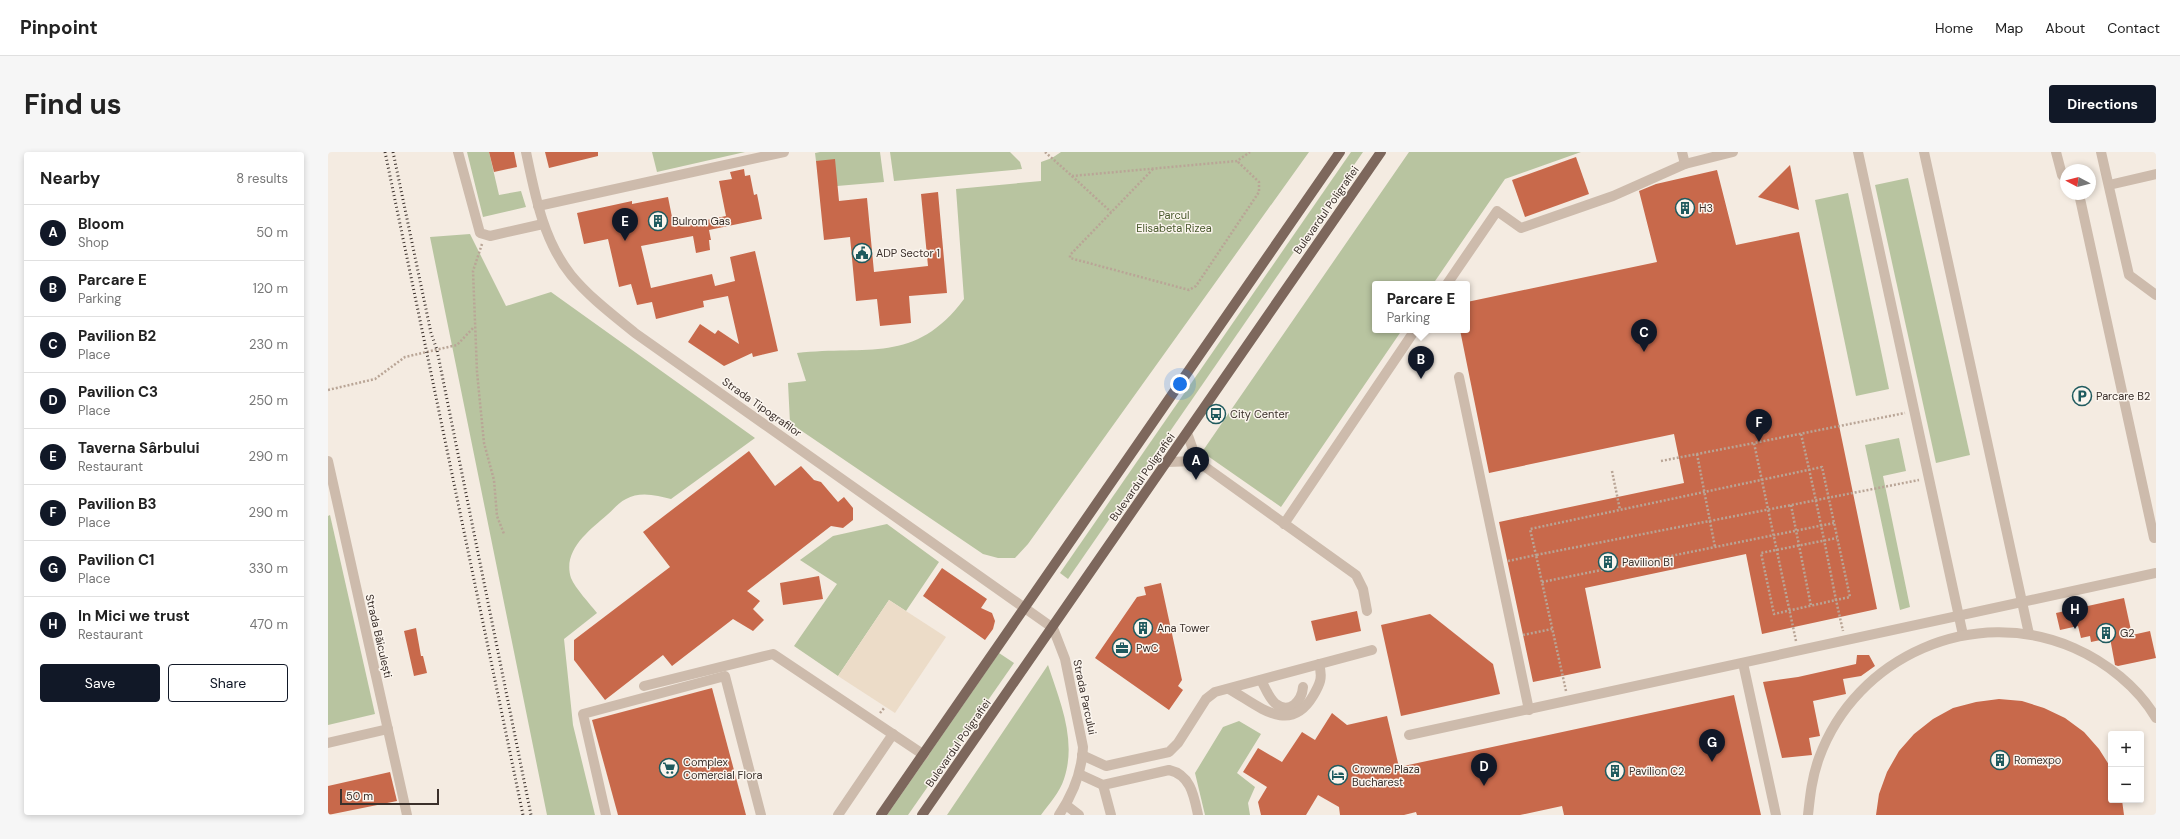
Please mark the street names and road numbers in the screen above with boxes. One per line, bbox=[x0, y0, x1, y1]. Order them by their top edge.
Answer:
street label: Bulevardul Poligrafiei bbox=[1290, 163, 1362, 257]
street label: Strada Tipografilor bbox=[719, 374, 805, 440]
street label: Bulevardul Poligrafiei bbox=[1106, 430, 1178, 524]
street label: Strada Băiculești bbox=[363, 593, 395, 679]
street label: Strada Parcului bbox=[1070, 658, 1100, 736]
street label: Bulevardul Poligrafiei bbox=[922, 696, 994, 790]

